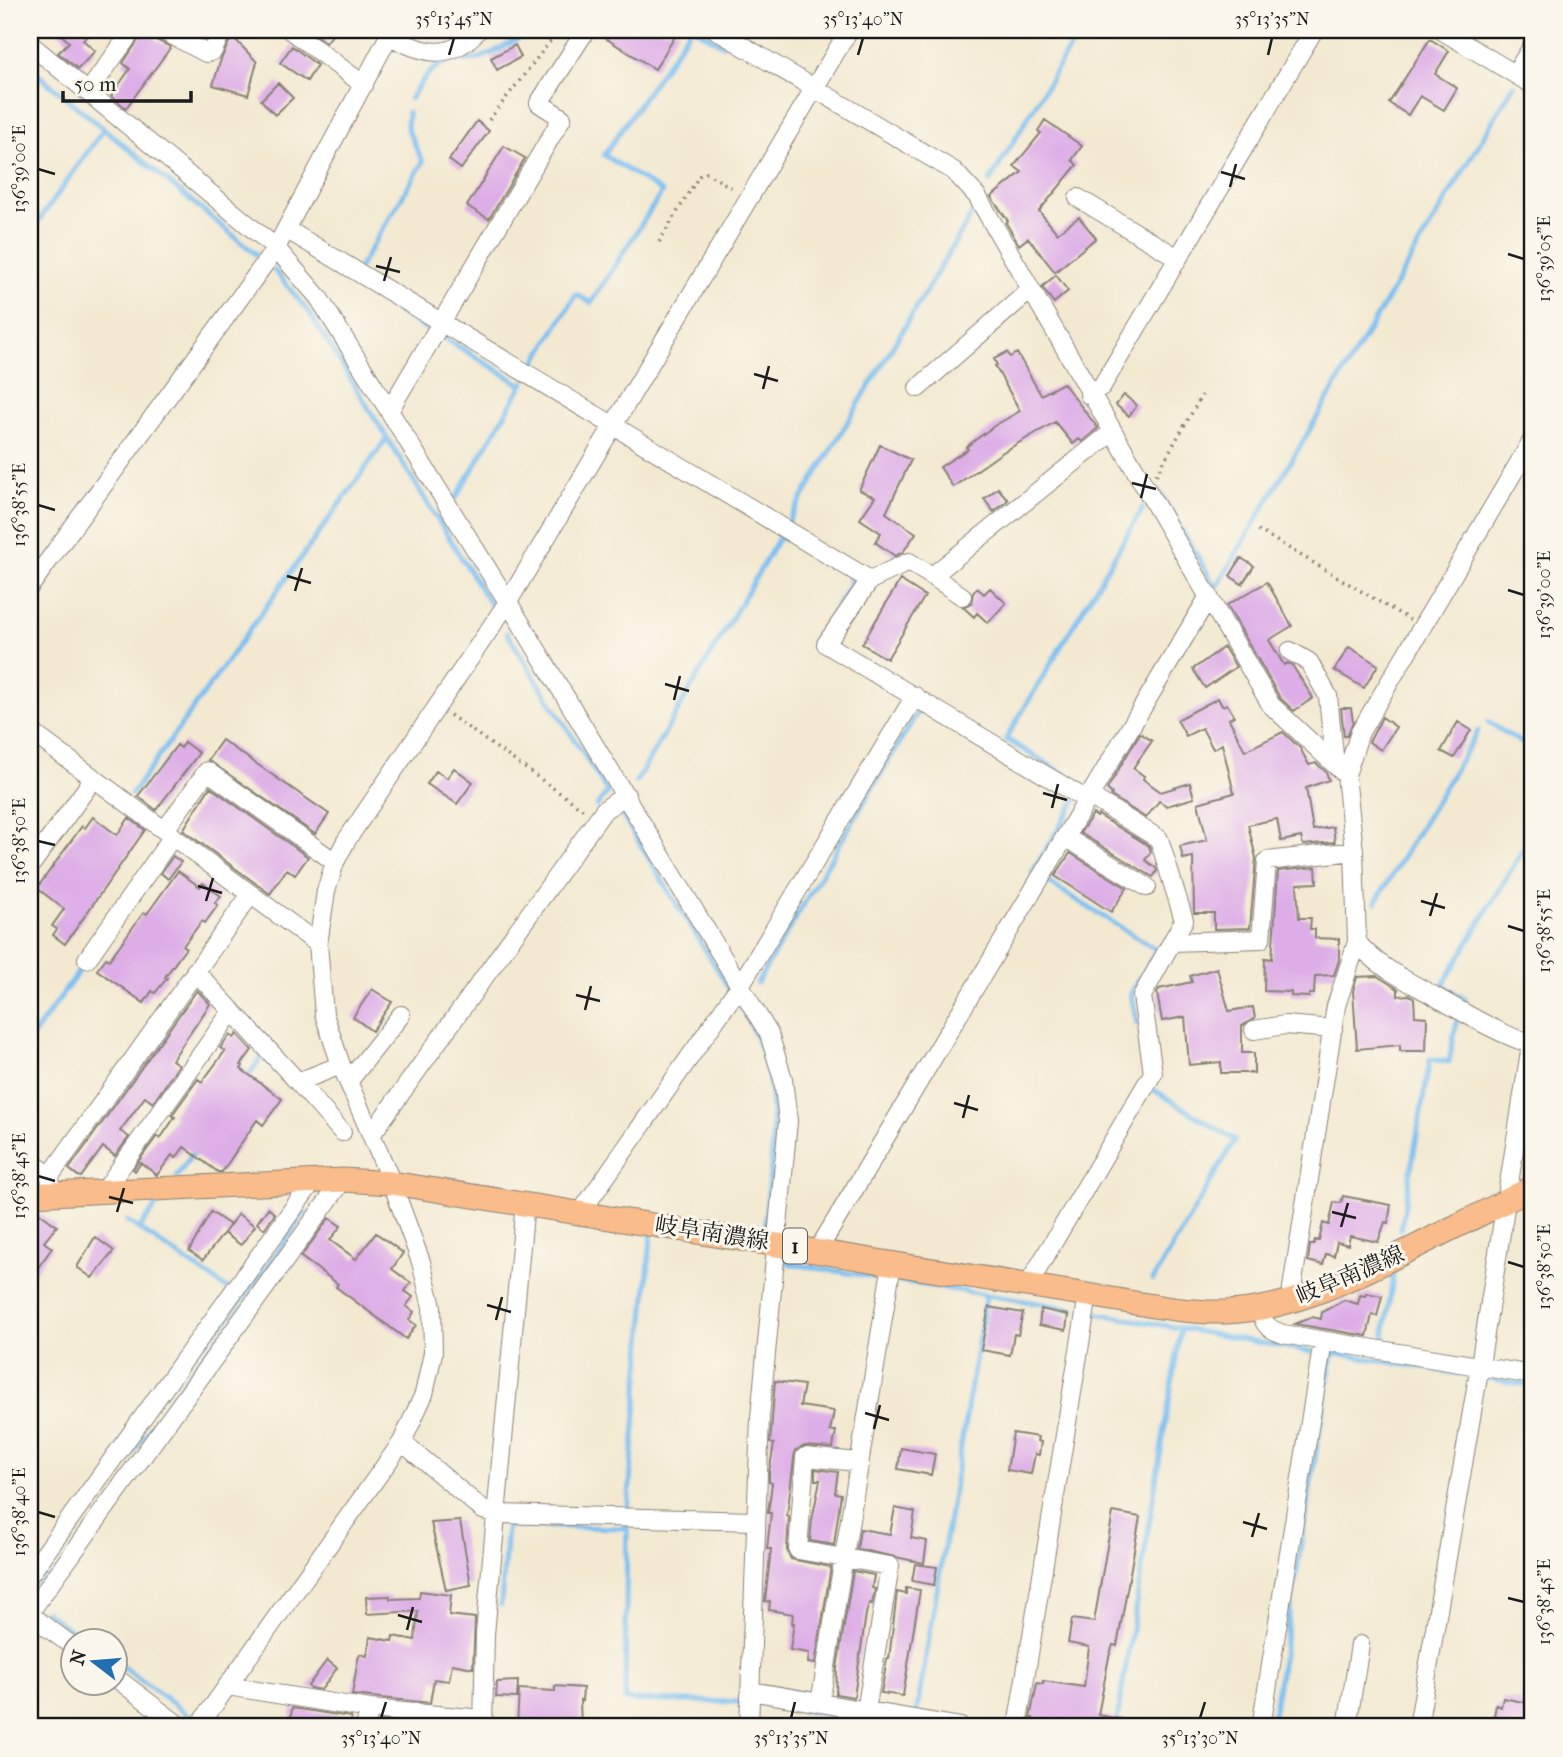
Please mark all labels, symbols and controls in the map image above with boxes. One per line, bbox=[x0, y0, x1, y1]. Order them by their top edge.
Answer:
text: 35°13'45"N bbox=[415, 9, 493, 30]
text: 35°13'40"N bbox=[823, 9, 904, 30]
text: 35°13'35"N bbox=[1234, 9, 1310, 30]
scale bar bbox=[63, 60, 191, 104]
text: 50 m bbox=[74, 72, 117, 96]
text: 136°39'00"E bbox=[9, 125, 30, 213]
text: 136°39'05"E bbox=[1534, 216, 1555, 302]
text: 136°38'55"E bbox=[9, 463, 30, 547]
text: 136°39'00"E bbox=[1534, 551, 1555, 639]
text: 136°38'50"E bbox=[9, 798, 30, 884]
text: 136°38'55"E bbox=[1534, 889, 1555, 973]
text: 136°38'45"E bbox=[9, 1133, 30, 1219]
street label: 岐阜南濃線 bbox=[653, 1211, 771, 1255]
text: 136°38'50"E bbox=[1534, 1224, 1555, 1310]
road number: 1 bbox=[783, 1228, 807, 1264]
street label: 岐阜南濃線 bbox=[1292, 1240, 1408, 1310]
text: 136°38'40"E bbox=[9, 1468, 30, 1556]
text: 136°38'45"E bbox=[1534, 1559, 1555, 1645]
north arrow bbox=[60, 1628, 130, 1698]
text: N bbox=[66, 1647, 91, 1668]
text: 35°13'40"N bbox=[341, 1728, 422, 1749]
text: 35°13'35"N bbox=[753, 1728, 829, 1749]
text: 35°13'30"N bbox=[1161, 1728, 1239, 1749]

